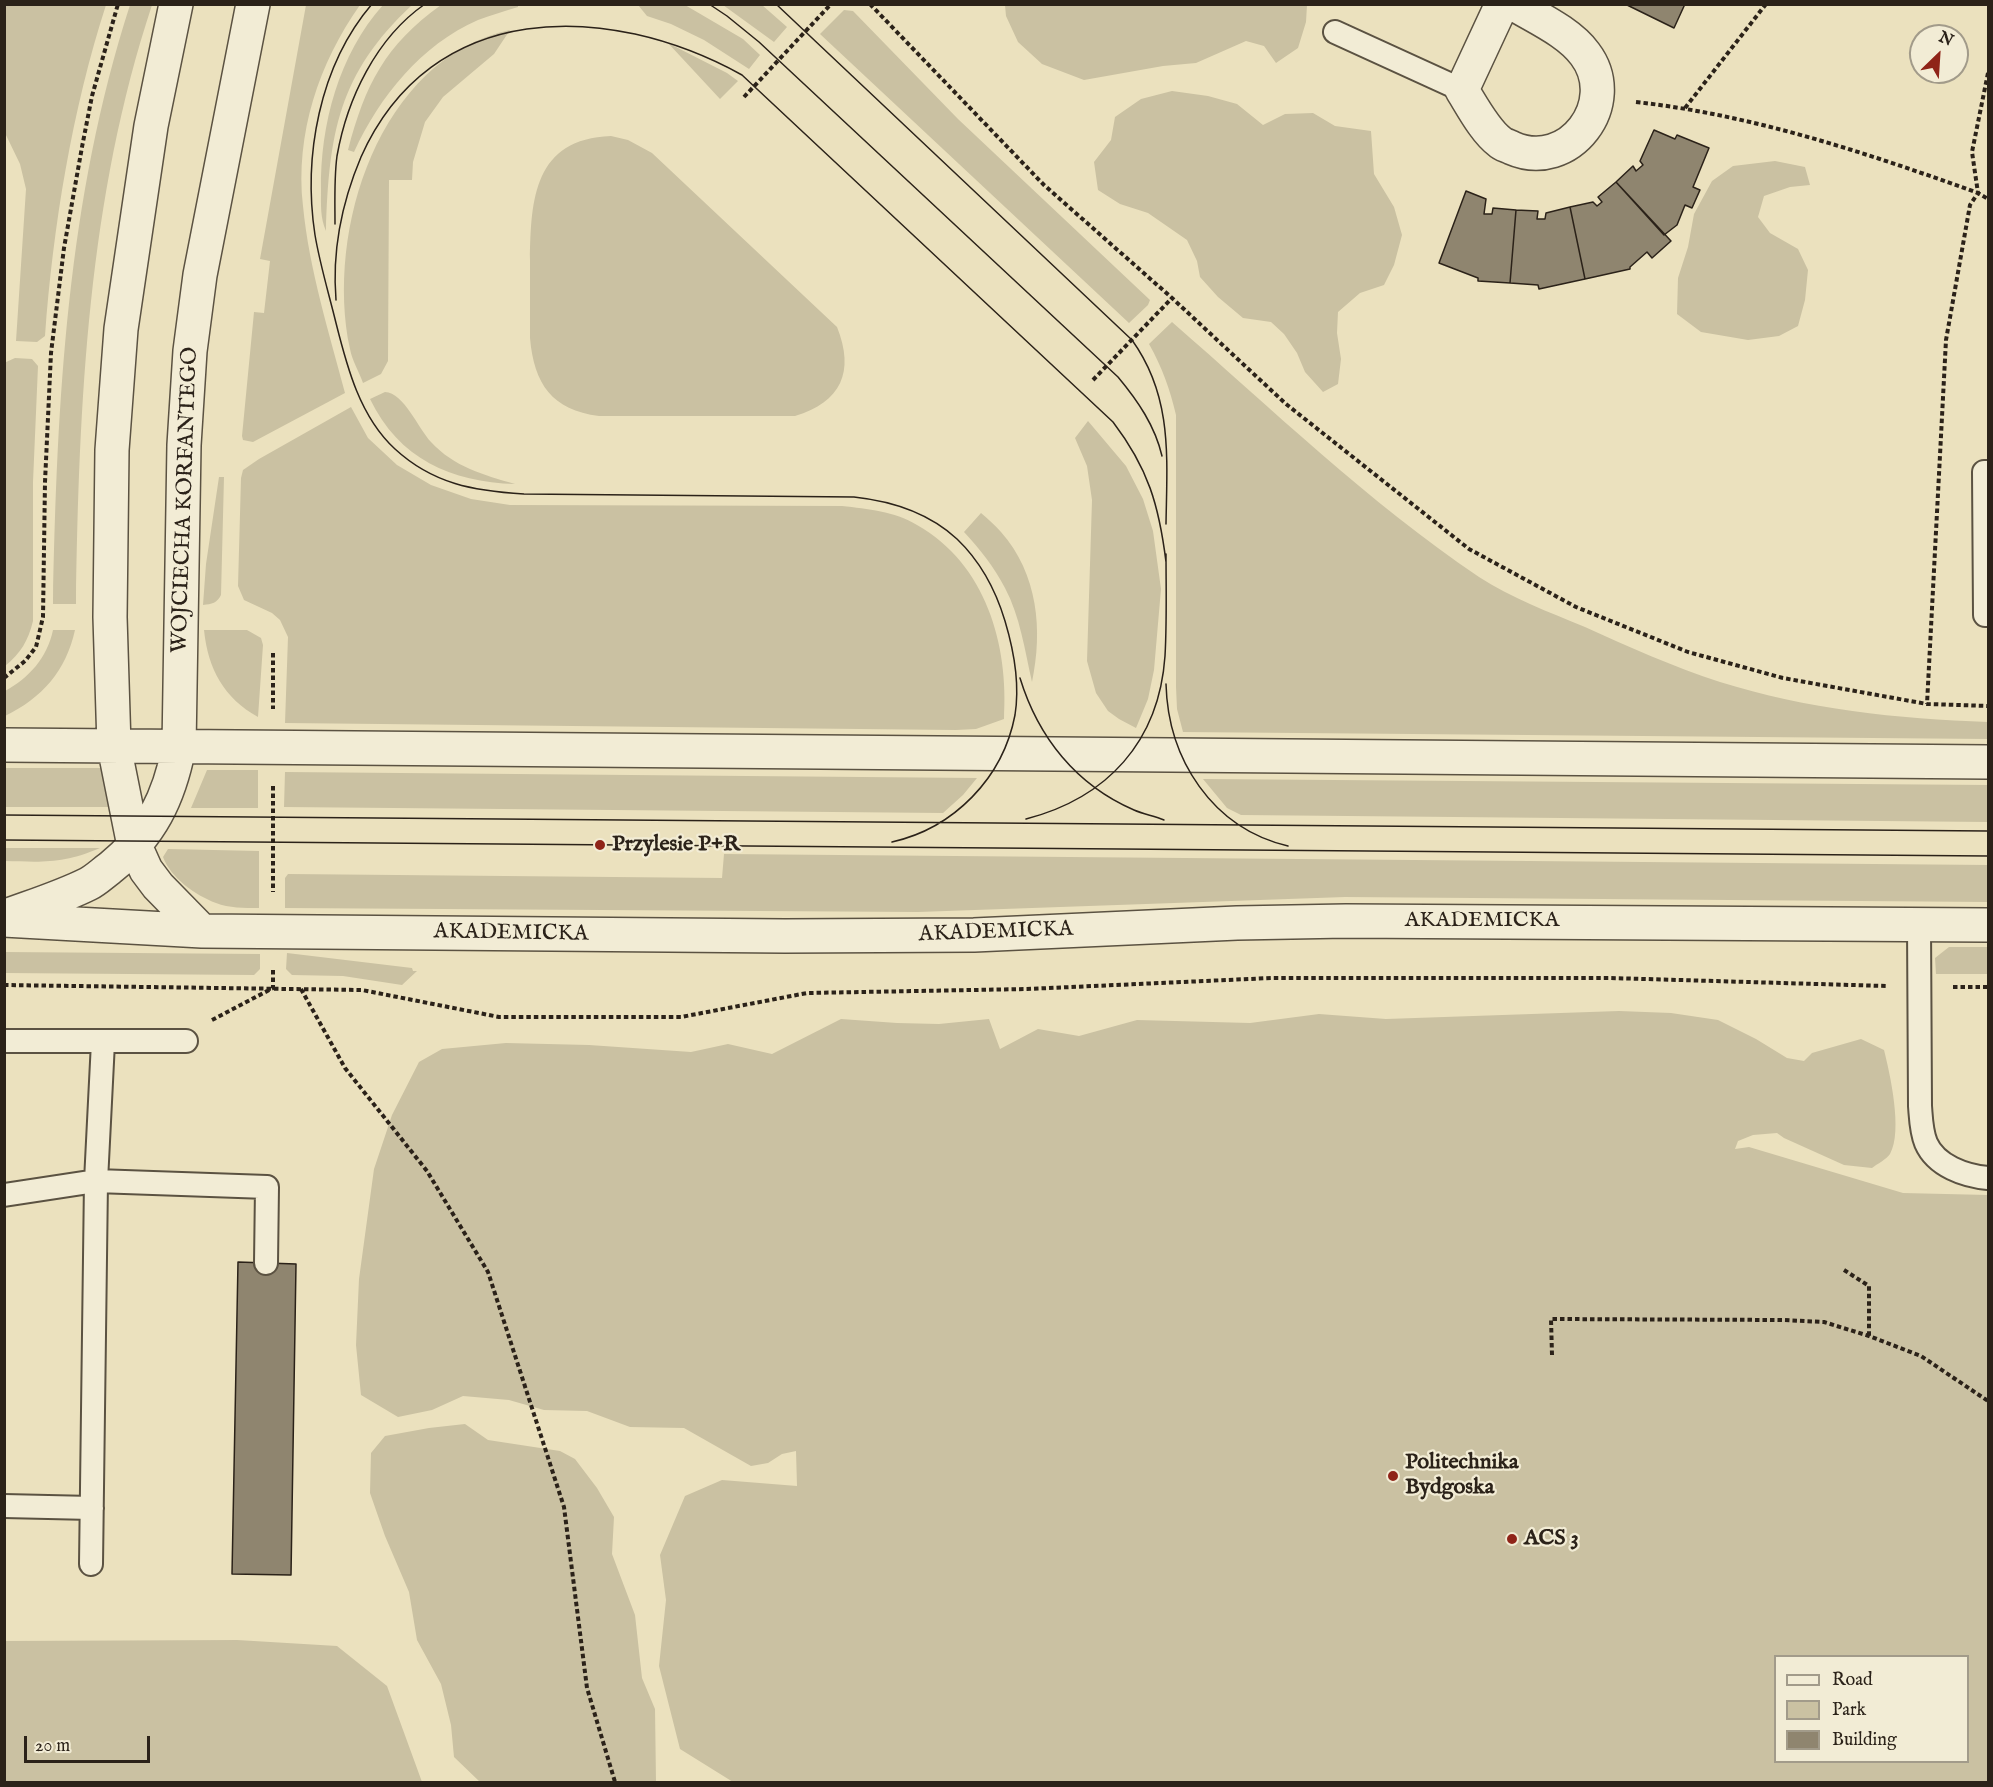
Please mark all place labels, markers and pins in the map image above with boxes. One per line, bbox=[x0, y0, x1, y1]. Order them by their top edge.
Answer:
place label: Przylesie P+R bbox=[612, 832, 740, 858]
marker: Przylesie P+R bbox=[593, 838, 607, 852]
place label: Politechnika Bydgoska bbox=[1405, 1450, 1519, 1502]
marker: Politechnika Bydgoska bbox=[1386, 1469, 1400, 1483]
place label: ACS 3 bbox=[1524, 1526, 1579, 1552]
marker: ACS 3 bbox=[1505, 1532, 1519, 1546]

